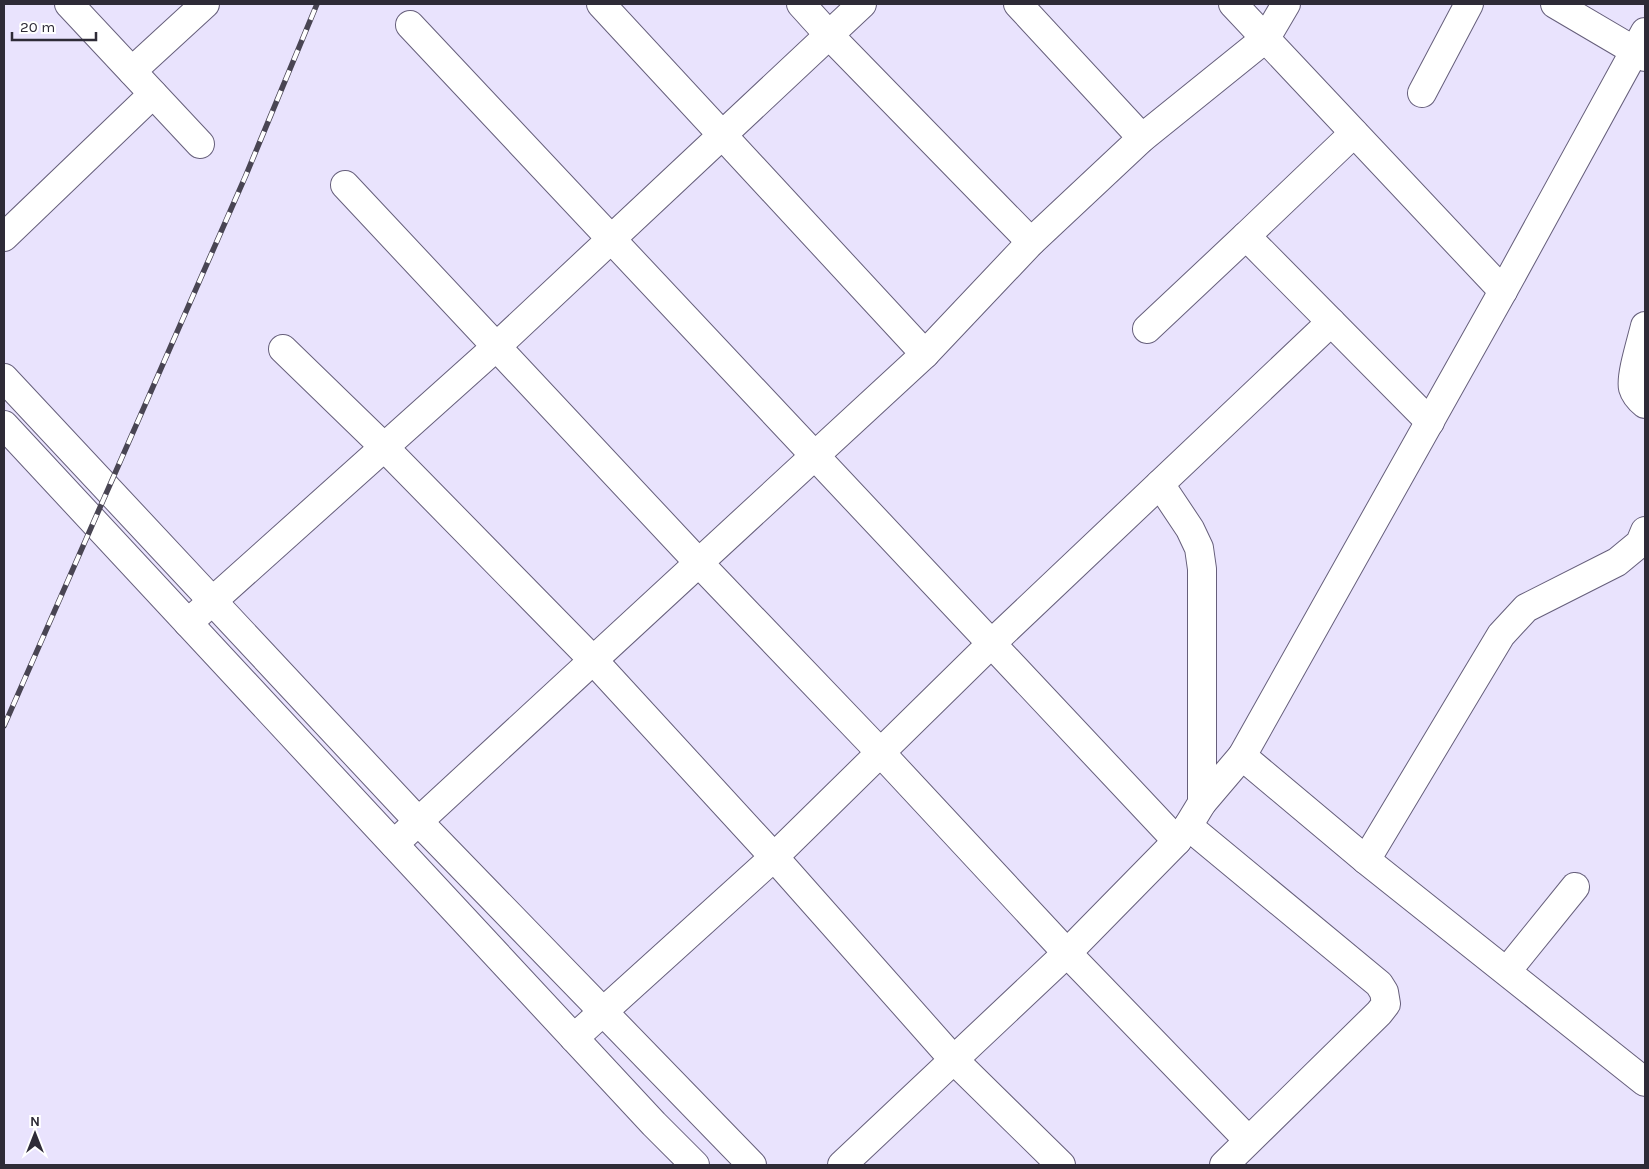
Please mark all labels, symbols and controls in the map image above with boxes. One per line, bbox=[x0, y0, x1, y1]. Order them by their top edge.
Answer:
scale bar bbox=[12, 10, 96, 42]
text: 20 m bbox=[20, 18, 55, 36]
north arrow bbox=[10, 1109, 60, 1159]
text: N bbox=[30, 1113, 40, 1130]

